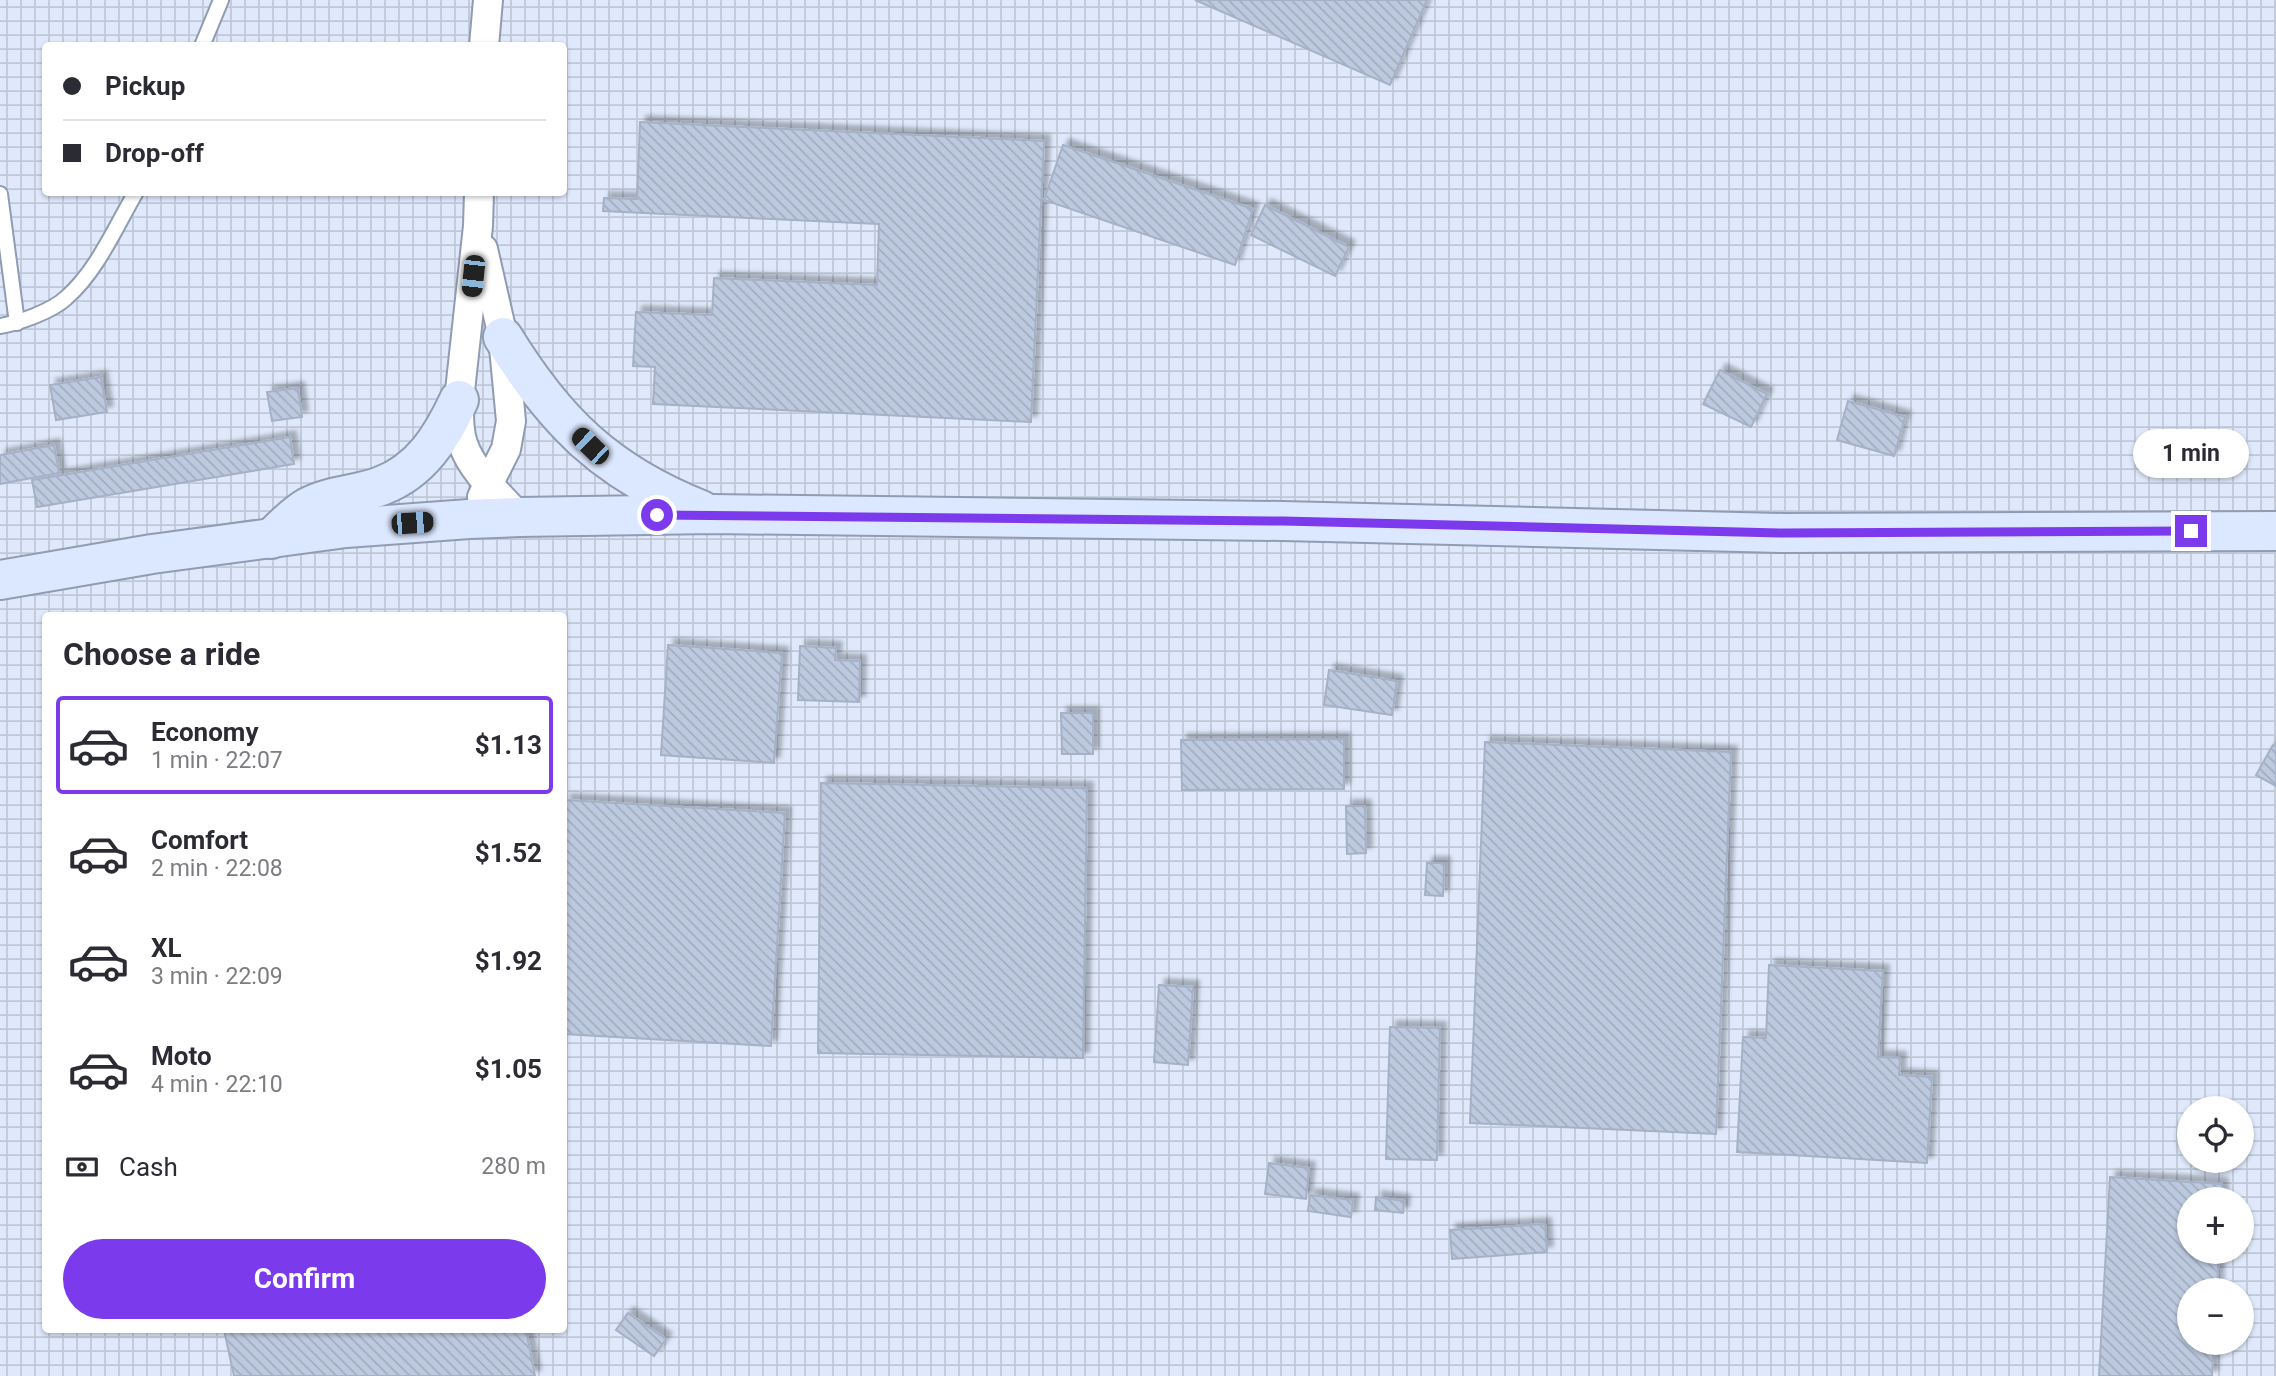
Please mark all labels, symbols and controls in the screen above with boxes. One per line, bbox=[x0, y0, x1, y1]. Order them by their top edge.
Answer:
text: Pickup bbox=[105, 71, 185, 101]
text: Drop-off bbox=[105, 138, 204, 168]
car bbox=[461, 254, 486, 298]
car bbox=[568, 424, 613, 468]
callout: 1 min bbox=[2133, 430, 2249, 478]
text: 1 min bbox=[2162, 440, 2220, 467]
route start bbox=[641, 499, 673, 531]
car bbox=[391, 511, 434, 535]
route end bbox=[2175, 515, 2207, 547]
text: Choose a ride bbox=[63, 635, 260, 673]
icon: car bbox=[67, 714, 130, 777]
text: Economy bbox=[151, 717, 258, 747]
text: $1.13 bbox=[475, 730, 542, 760]
text: 1 min · 22:07 bbox=[151, 747, 283, 774]
icon: car bbox=[67, 822, 130, 885]
text: Comfort bbox=[151, 825, 248, 855]
text: $1.52 bbox=[475, 838, 542, 868]
text: 2 min · 22:08 bbox=[151, 855, 283, 882]
icon: car bbox=[67, 930, 130, 993]
text: XL bbox=[151, 933, 182, 963]
text: $1.92 bbox=[475, 946, 542, 976]
text: 3 min · 22:09 bbox=[151, 963, 283, 990]
icon: car bbox=[67, 1038, 130, 1101]
text: Moto bbox=[151, 1041, 212, 1071]
text: $1.05 bbox=[475, 1054, 542, 1084]
text: 4 min · 22:10 bbox=[151, 1071, 283, 1098]
map controls bbox=[2177, 1096, 2254, 1355]
button: locate bbox=[2177, 1096, 2254, 1173]
icon: cash bbox=[63, 1148, 101, 1186]
text: Cash bbox=[119, 1152, 178, 1182]
text: 280 m bbox=[481, 1153, 546, 1180]
button: + bbox=[2177, 1187, 2254, 1264]
button: Confirm bbox=[63, 1239, 546, 1319]
button: − bbox=[2177, 1278, 2254, 1355]

